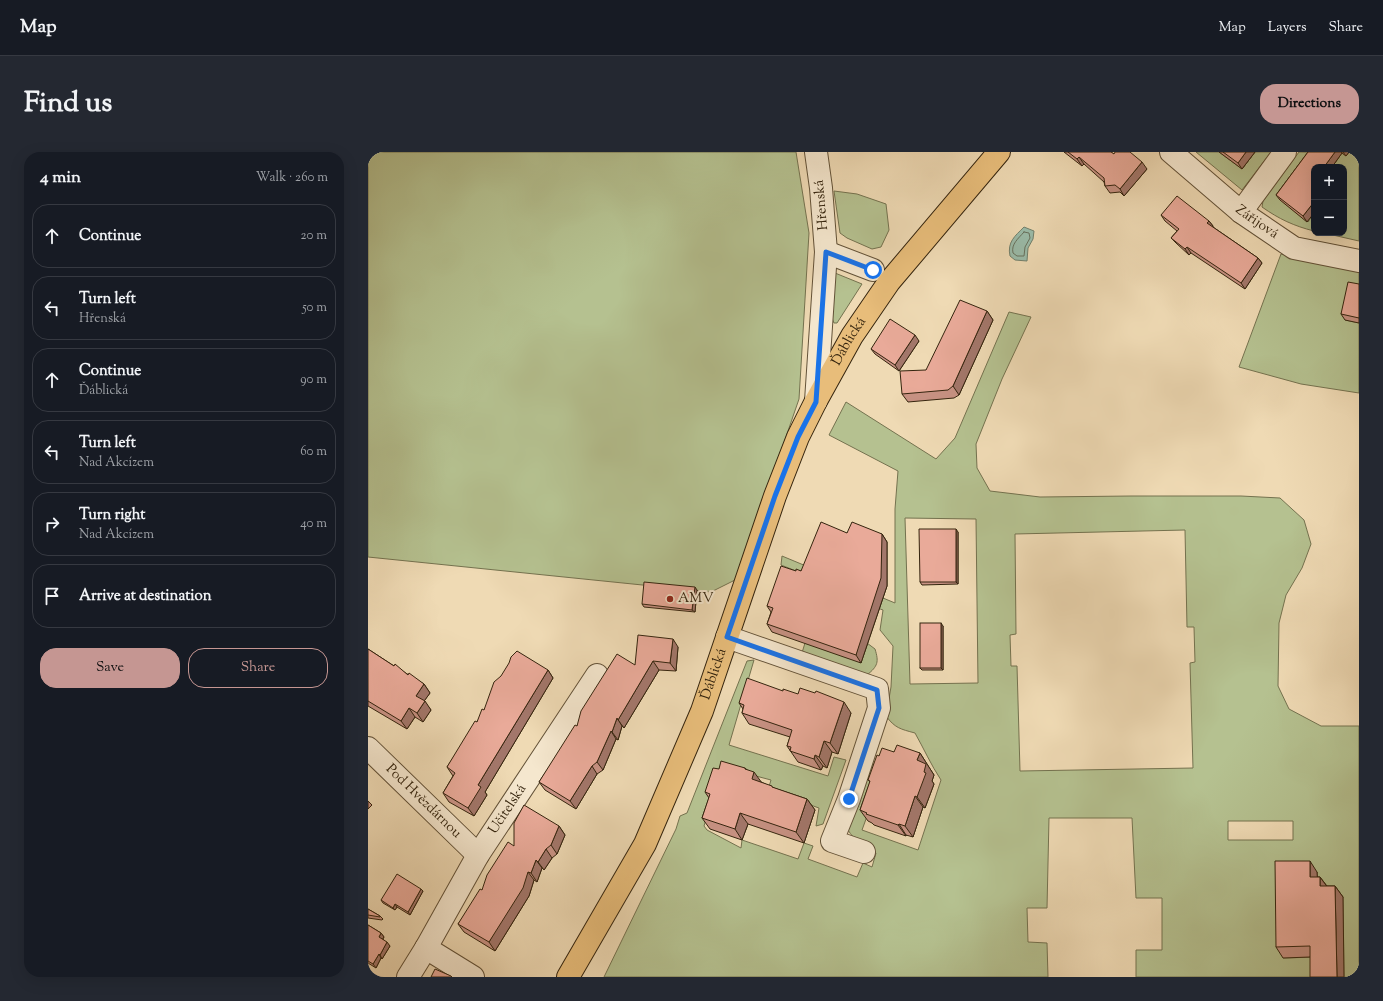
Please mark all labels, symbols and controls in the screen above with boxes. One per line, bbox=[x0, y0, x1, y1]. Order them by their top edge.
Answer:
text: Map bbox=[20, 14, 57, 41]
text: Map bbox=[1219, 18, 1246, 38]
text: Layers bbox=[1268, 18, 1306, 38]
text: Share bbox=[1328, 18, 1363, 38]
text: Find us bbox=[24, 84, 112, 124]
button: Directions bbox=[1260, 84, 1359, 124]
map controls bbox=[1311, 164, 1347, 236]
button: + bbox=[1311, 164, 1347, 200]
text: 4 min bbox=[40, 166, 81, 190]
text: Walk · 260 m bbox=[256, 169, 328, 187]
street label: Hřenská bbox=[810, 178, 834, 231]
button: − bbox=[1311, 200, 1347, 236]
street label: Zářijová bbox=[1230, 201, 1283, 245]
icon: ahead bbox=[41, 225, 63, 247]
text: Continue bbox=[79, 226, 141, 247]
text: 20 m bbox=[301, 227, 327, 245]
route start bbox=[864, 261, 882, 279]
text: Turn left bbox=[79, 289, 136, 310]
icon: left bbox=[41, 297, 63, 319]
text: 50 m bbox=[302, 299, 327, 317]
text: Hřenská bbox=[79, 310, 126, 328]
street label: Ďáblická bbox=[827, 313, 872, 370]
text: Continue bbox=[79, 361, 141, 382]
icon: ahead bbox=[41, 369, 63, 391]
text: 90 m bbox=[300, 371, 327, 389]
text: Ďáblická bbox=[79, 382, 128, 400]
text: Turn left bbox=[79, 433, 136, 454]
icon: left bbox=[41, 441, 63, 463]
text: 60 m bbox=[300, 443, 327, 461]
text: Nad Akcízem bbox=[79, 454, 154, 472]
text: Turn right bbox=[79, 505, 145, 526]
icon: right bbox=[41, 513, 63, 535]
text: 40 m bbox=[300, 515, 327, 533]
text: Nad Akcízem bbox=[79, 526, 154, 544]
icon: arrive bbox=[41, 585, 63, 607]
text: Arrive at destination bbox=[79, 586, 212, 607]
place label: AMV bbox=[678, 589, 714, 609]
marker: AMV bbox=[665, 594, 675, 604]
street label: Ďáblická bbox=[696, 646, 733, 703]
button: Save bbox=[40, 648, 180, 688]
button: Share bbox=[188, 648, 328, 688]
street label: Pod Hvězdárnou bbox=[381, 760, 466, 843]
street label: Učitelská bbox=[484, 780, 532, 839]
route end bbox=[840, 790, 858, 808]

